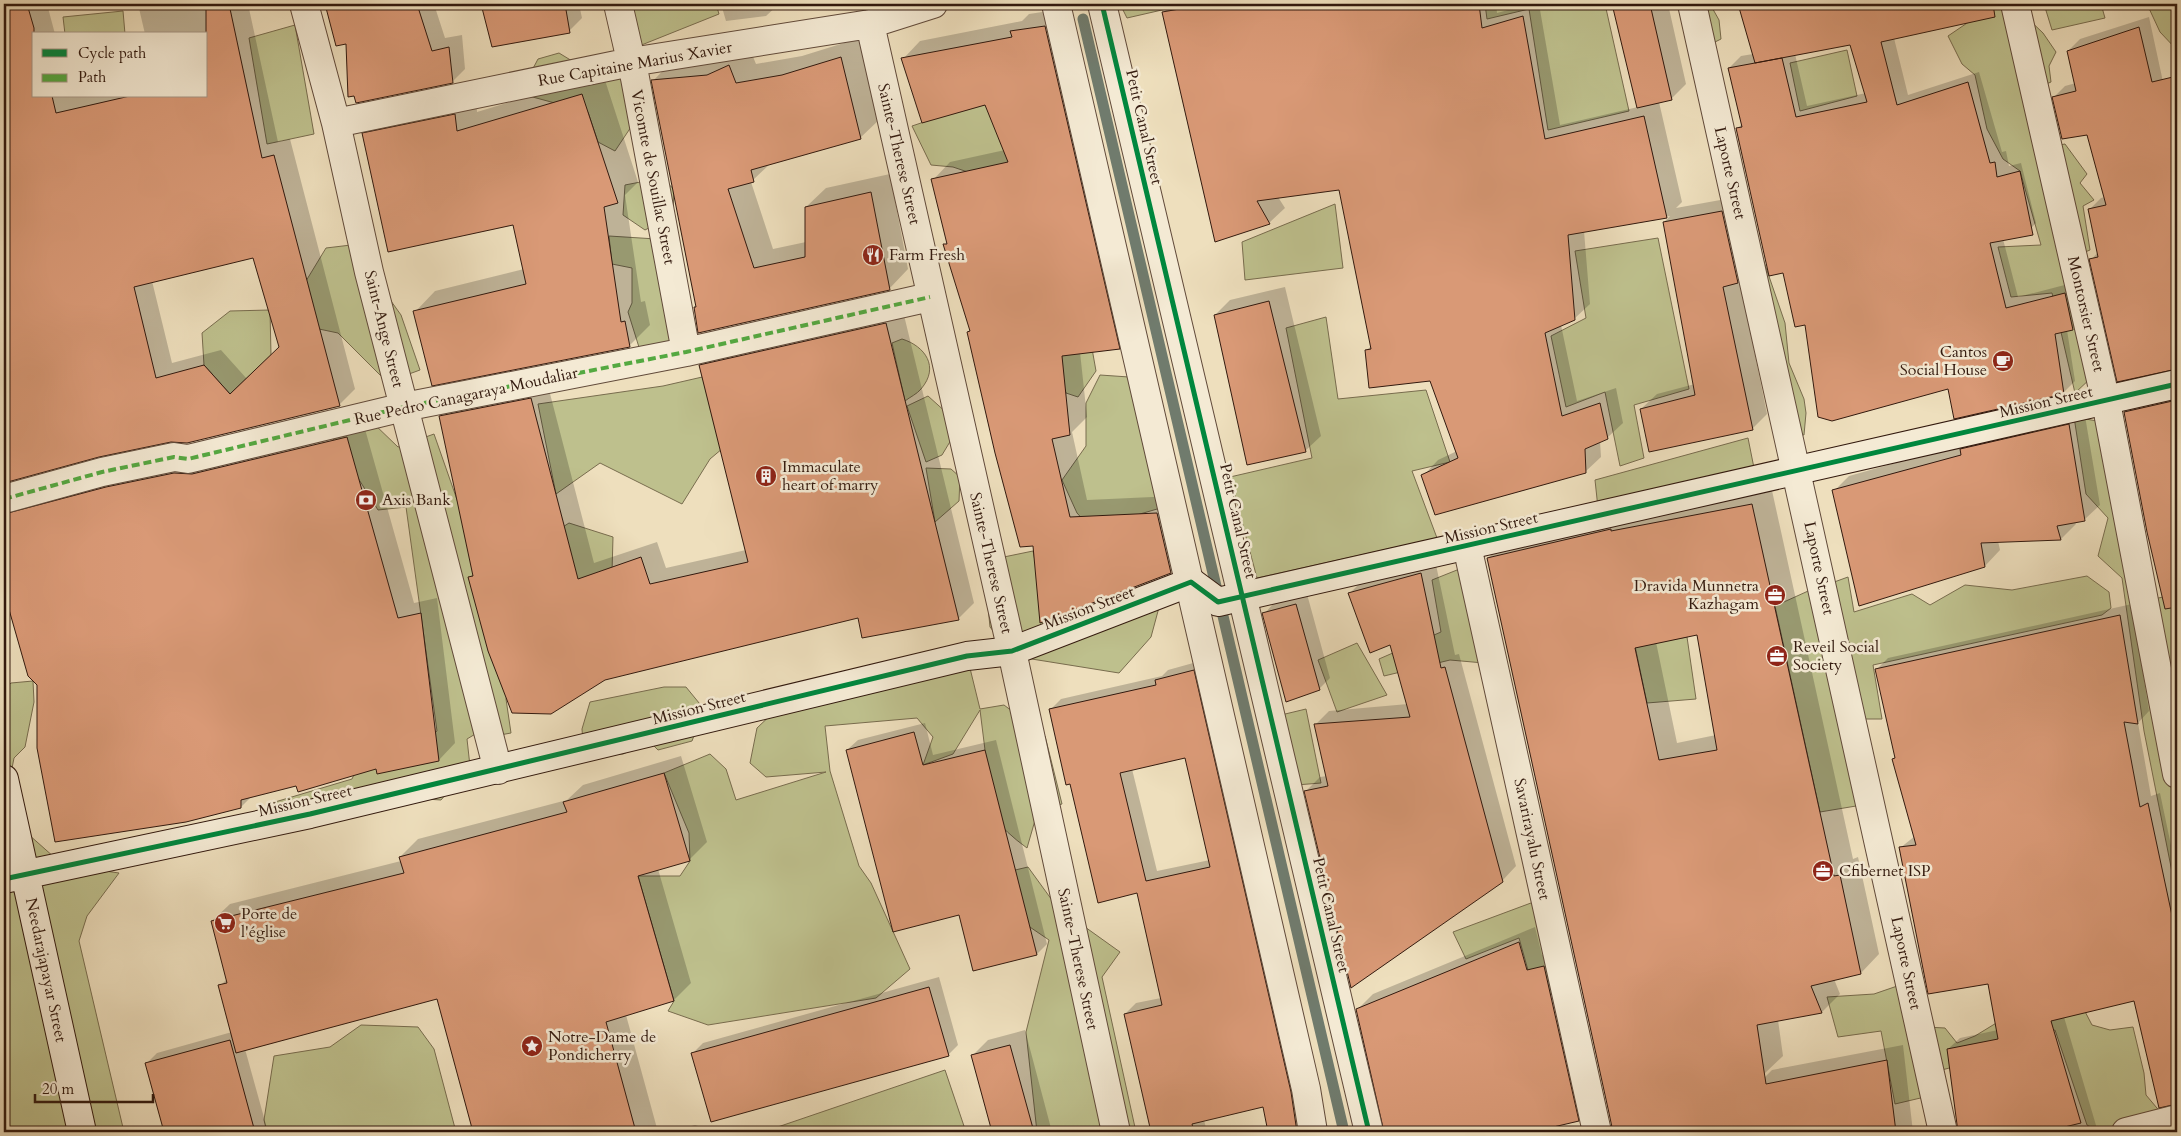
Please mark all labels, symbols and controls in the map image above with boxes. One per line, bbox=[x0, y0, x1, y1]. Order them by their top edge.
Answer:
legend bbox=[32, 32, 208, 98]
street label: Rue Capitaine Marius Xavier bbox=[536, 36, 734, 92]
text: Cycle path bbox=[78, 43, 147, 63]
text: Path bbox=[78, 67, 107, 87]
street label: Petit Canal Street bbox=[1120, 67, 1168, 187]
street label: Sainte-Therese Street bbox=[872, 81, 926, 227]
street label: Vicomte de Souillac Street bbox=[625, 88, 681, 266]
street label: Laporte Street bbox=[1709, 124, 1751, 222]
restaurant icon: Farm Fresh bbox=[861, 243, 885, 267]
place label: Farm Fresh bbox=[889, 244, 965, 266]
street label: Montorsier Street bbox=[2062, 254, 2110, 374]
street label: Saint-Ange Street bbox=[359, 268, 409, 390]
place label: Cantos Social House bbox=[1900, 341, 1987, 381]
cafe icon: Cantos Social House bbox=[1991, 349, 2015, 373]
street label: Rue Pedro Canagaraya Moudaliar bbox=[352, 361, 580, 430]
street label: Mission Street bbox=[1997, 381, 2095, 423]
place label: Immaculate heart of marry bbox=[782, 456, 879, 496]
street label: Petit Canal Street bbox=[1214, 461, 1262, 581]
building icon: Immaculate heart of marry bbox=[754, 464, 778, 488]
bank icon: Axis Bank bbox=[354, 488, 378, 512]
place label: Axis Bank bbox=[382, 489, 451, 511]
street label: Sainte-Therese Street bbox=[964, 490, 1018, 636]
street label: Mission Street bbox=[1442, 507, 1540, 549]
street label: Laporte Street bbox=[1798, 519, 1840, 617]
place label: Dravida Munnetra Kazhagam bbox=[1634, 575, 1759, 615]
street label: Mission Street bbox=[1041, 581, 1137, 635]
office icon: Dravida Munnetra Kazhagam bbox=[1763, 583, 1787, 607]
place label: Reveil Social Society bbox=[1793, 636, 1879, 676]
office icon: Reveil Social Society bbox=[1765, 644, 1789, 668]
street label: Mission Street bbox=[650, 686, 748, 730]
street label: Savarirayalu Street bbox=[1508, 776, 1556, 902]
street label: Mission Street bbox=[256, 780, 354, 822]
street label: Petit Canal Street bbox=[1307, 855, 1355, 975]
office icon: Cfibernet ISP bbox=[1811, 859, 1835, 883]
place label: Cfibernet ISP bbox=[1839, 860, 1931, 882]
street label: Sainte-Therese Street bbox=[1052, 886, 1104, 1032]
street label: Needarajapayar Street bbox=[20, 896, 72, 1044]
place label: Porte de l'église bbox=[241, 903, 297, 943]
supermarket icon: Porte de l'église bbox=[213, 911, 237, 935]
street label: Laporte Street bbox=[1885, 914, 1927, 1012]
place label: Notre-Dame de Pondicherry bbox=[548, 1026, 656, 1066]
place icon: Notre-Dame de Pondicherry bbox=[520, 1034, 544, 1058]
scale bar bbox=[35, 1071, 152, 1103]
text: 20 m bbox=[42, 1079, 74, 1099]

